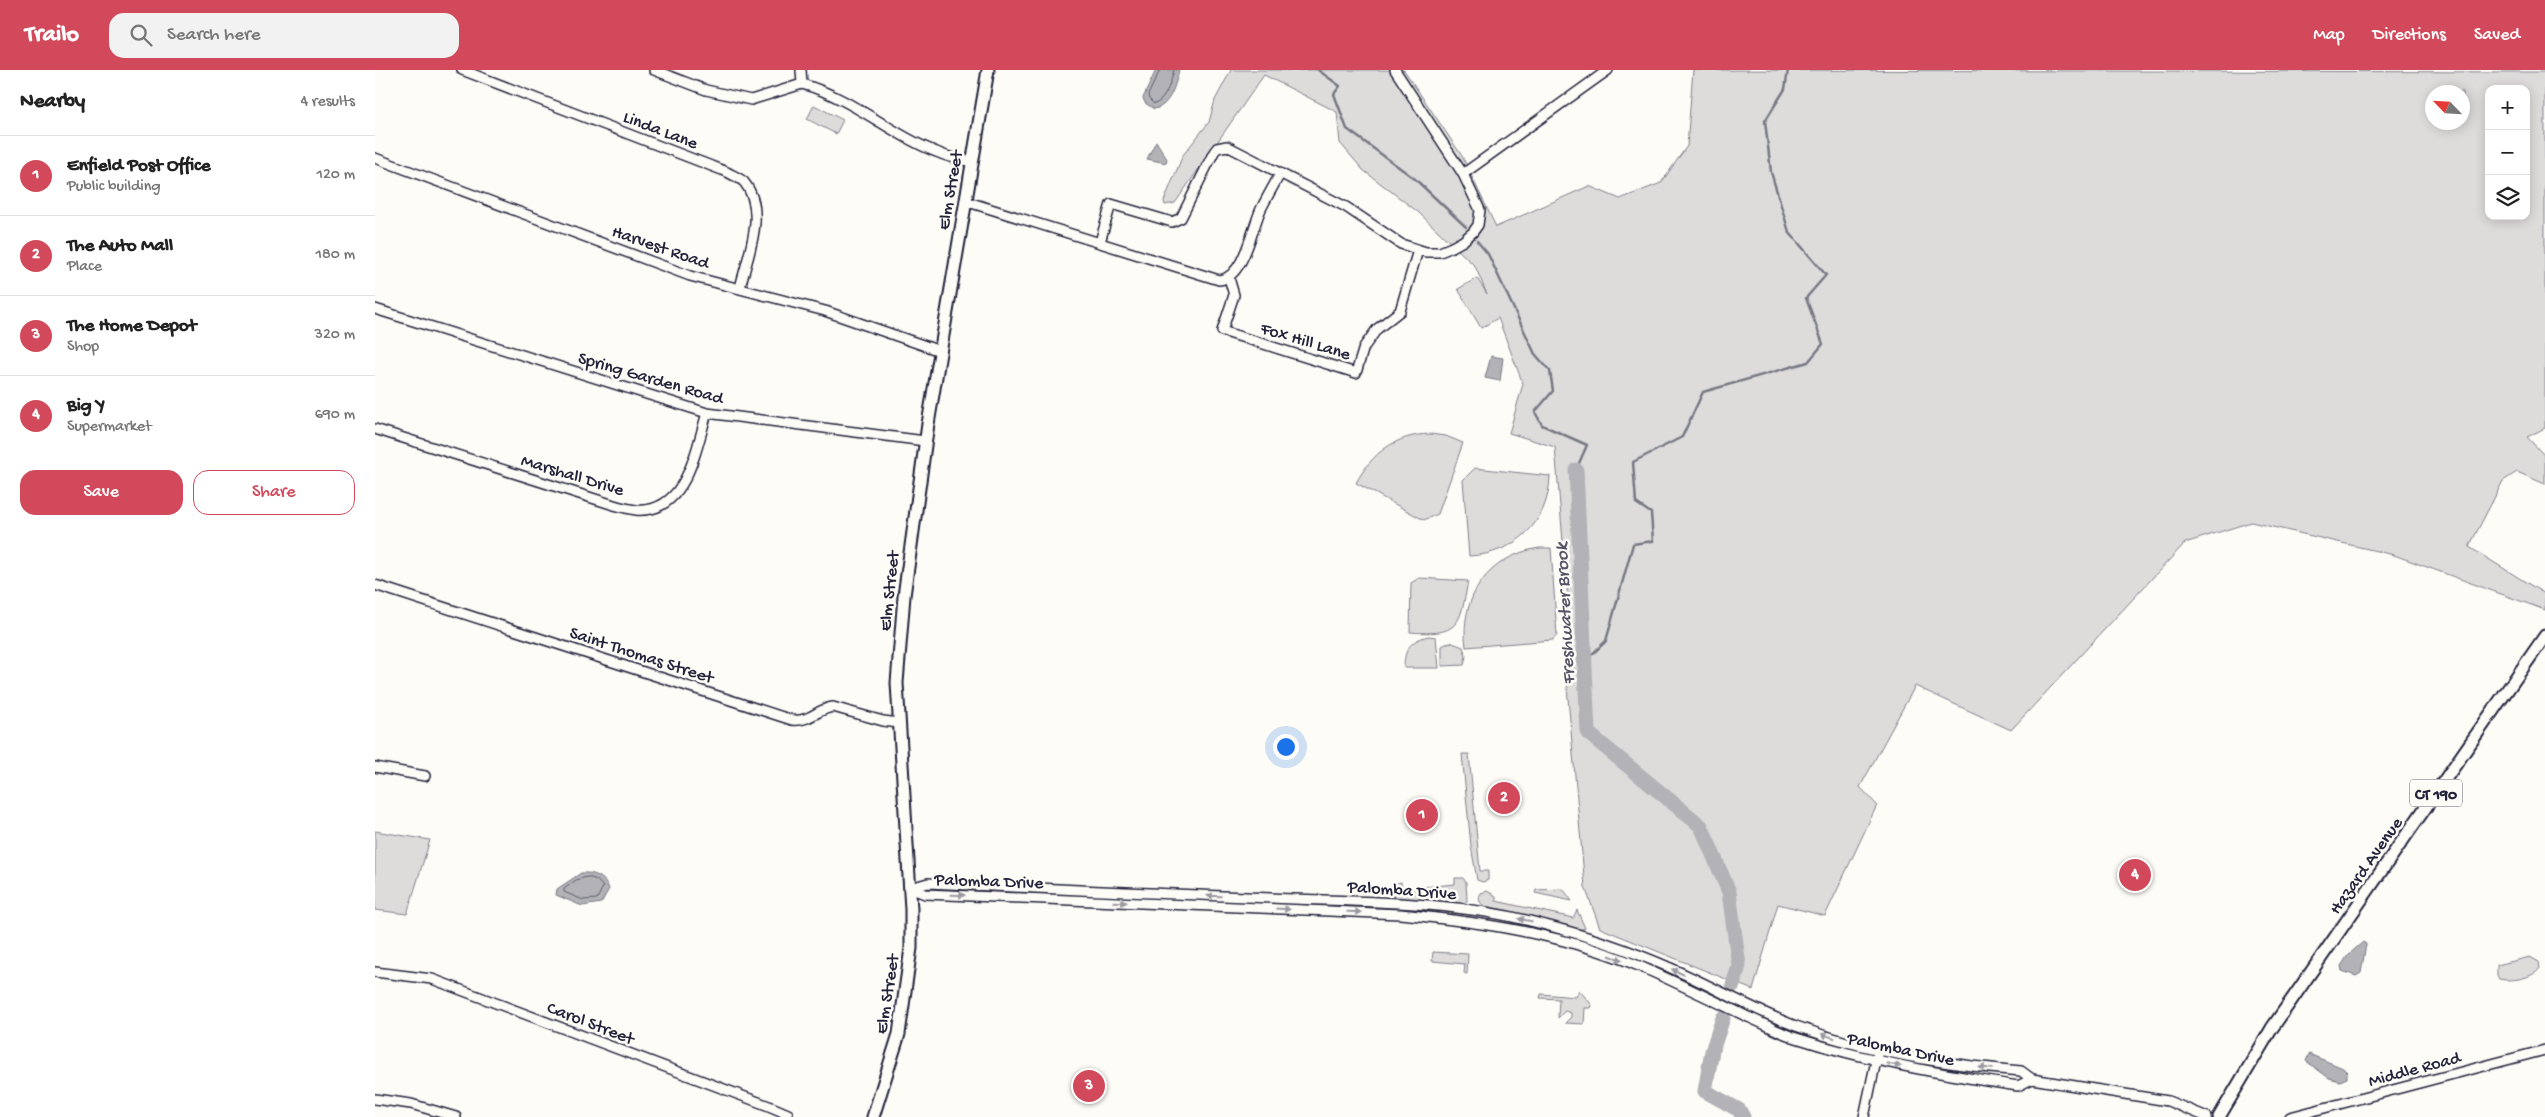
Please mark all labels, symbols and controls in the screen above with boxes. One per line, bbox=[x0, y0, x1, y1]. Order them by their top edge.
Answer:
search box bbox=[109, 13, 459, 58]
text: Trailo bbox=[25, 21, 79, 50]
icon: search bbox=[127, 21, 155, 49]
text: Search here bbox=[167, 24, 261, 47]
text: Map bbox=[2313, 25, 2345, 46]
text: Directions bbox=[2373, 25, 2446, 46]
text: Saved bbox=[2474, 25, 2520, 46]
north arrow bbox=[2425, 85, 2470, 130]
map controls bbox=[2485, 85, 2530, 220]
button: + bbox=[2485, 85, 2530, 130]
text: Nearby bbox=[20, 90, 85, 115]
text: 4 results bbox=[300, 93, 355, 112]
street label: Linda Lane bbox=[620, 108, 701, 155]
button: − bbox=[2485, 130, 2530, 175]
street label: Elm Street bbox=[934, 147, 969, 232]
text: Enfield Post Office bbox=[67, 155, 210, 178]
text: 1 bbox=[33, 166, 39, 185]
text: 120 m bbox=[316, 166, 355, 185]
button: layers bbox=[2485, 175, 2530, 220]
text: Public building bbox=[67, 178, 161, 197]
street label: Harvest Road bbox=[609, 222, 713, 275]
text: The Auto Mall bbox=[67, 235, 173, 258]
text: 2 bbox=[32, 246, 40, 265]
text: 180 m bbox=[316, 246, 355, 265]
text: Place bbox=[67, 258, 102, 277]
text: The Home Depot bbox=[67, 315, 196, 338]
street label: Fox Hill Lane bbox=[1257, 318, 1354, 366]
text: 3 bbox=[32, 326, 40, 345]
text: 320 m bbox=[315, 326, 355, 345]
text: Shop bbox=[67, 338, 99, 357]
street label: Spring Garden Road bbox=[575, 349, 727, 411]
text: Big Y bbox=[67, 395, 105, 418]
text: 4 bbox=[32, 406, 40, 425]
text: 690 m bbox=[315, 406, 355, 425]
text: Supermarket bbox=[67, 418, 152, 437]
street label: Marshall Drive bbox=[518, 451, 627, 502]
button: Save bbox=[20, 470, 183, 515]
button: Share bbox=[193, 470, 355, 515]
water label: Freshwater Brook bbox=[1551, 541, 1582, 685]
street label: Elm Street bbox=[876, 549, 905, 632]
street label: Saint Thomas Street bbox=[567, 623, 717, 690]
your location bbox=[1273, 734, 1299, 760]
pin: 2 bbox=[1488, 779, 1520, 817]
road number: CT 190 bbox=[2410, 780, 2462, 806]
pin: 1 bbox=[1406, 796, 1438, 834]
street label: Hazard Avenue bbox=[2326, 813, 2409, 919]
pin: 4 bbox=[2119, 856, 2151, 894]
street label: Palomba Drive bbox=[933, 870, 1044, 895]
street label: Palomba Drive bbox=[1346, 877, 1458, 906]
one-way arrow bbox=[950, 891, 966, 899]
one-way arrow bbox=[1205, 892, 1221, 900]
one-way arrow bbox=[1112, 898, 1128, 906]
one-way arrow bbox=[1275, 906, 1291, 914]
one-way arrow bbox=[1346, 908, 1362, 916]
one-way arrow bbox=[1517, 916, 1532, 924]
street label: Elm Street bbox=[872, 952, 905, 1036]
one-way arrow bbox=[1609, 954, 1624, 962]
one-way arrow bbox=[1671, 968, 1686, 976]
street label: Carol Street bbox=[544, 998, 638, 1051]
street label: Palomba Drive bbox=[1844, 1029, 1957, 1072]
one-way arrow bbox=[1820, 1032, 1835, 1039]
street label: Middle Road bbox=[2366, 1048, 2464, 1093]
one-way arrow bbox=[1886, 1061, 1902, 1069]
one-way arrow bbox=[1978, 1064, 1994, 1072]
pin: 3 bbox=[1073, 1067, 1105, 1105]

